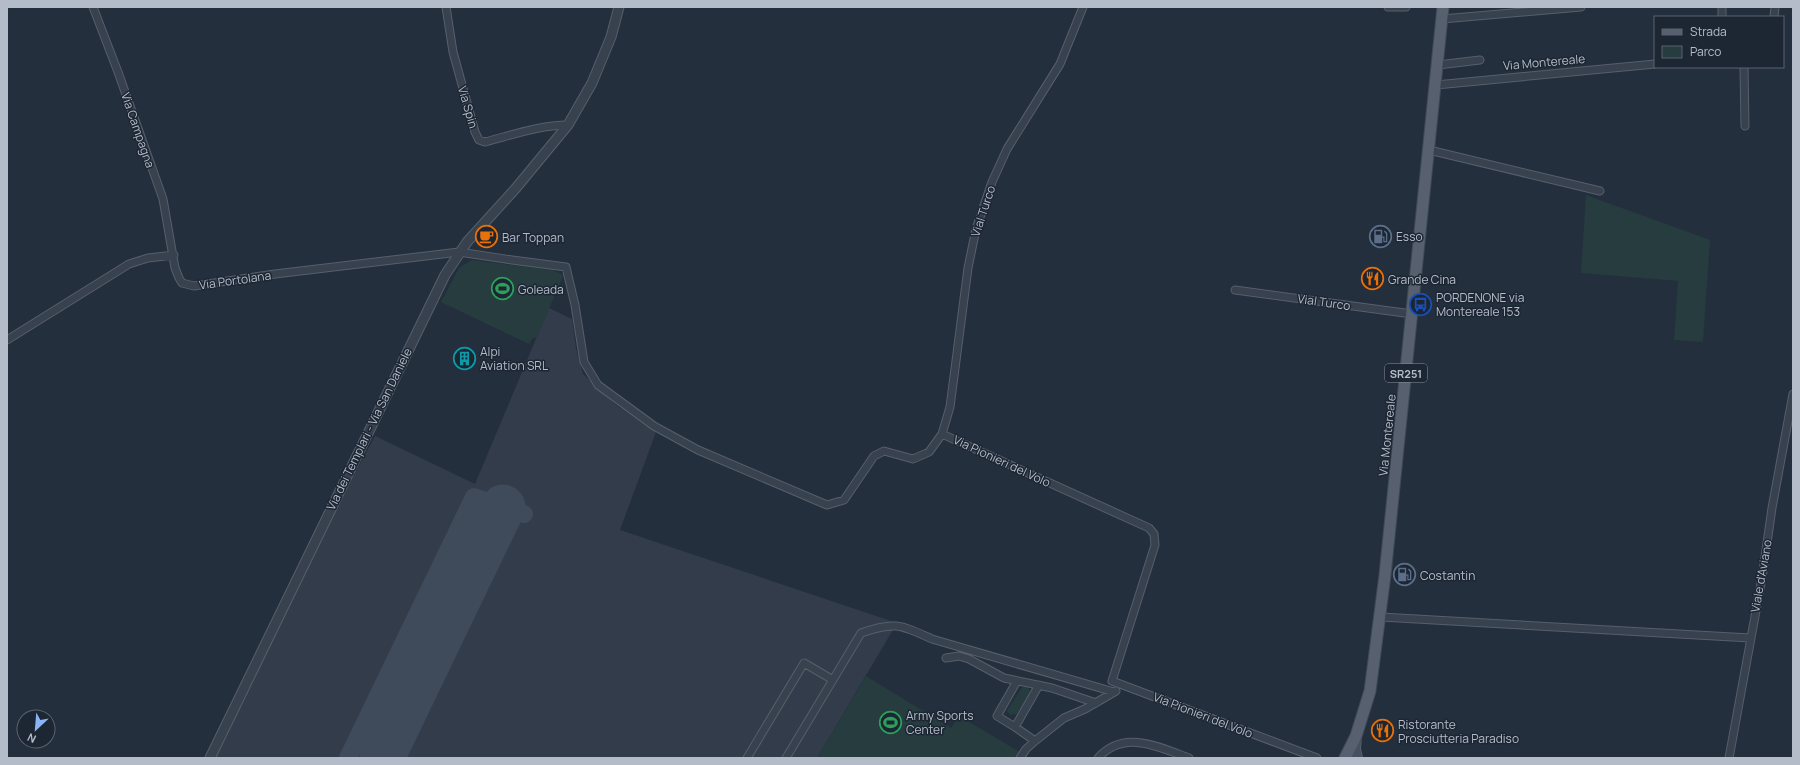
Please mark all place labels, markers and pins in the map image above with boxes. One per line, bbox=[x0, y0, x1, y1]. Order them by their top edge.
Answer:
fuel station icon: Esso bbox=[1367, 223, 1393, 249]
cafe icon: Bar Toppan bbox=[474, 224, 500, 250]
place label: Esso bbox=[1396, 228, 1423, 245]
place label: Bar Toppan bbox=[502, 229, 564, 246]
restaurant icon: Grande Cina bbox=[1360, 266, 1386, 292]
place label: Grande Cina bbox=[1388, 271, 1456, 288]
sports icon: Goleada bbox=[490, 276, 516, 302]
place label: Goleada bbox=[518, 281, 564, 298]
place label: PORDENONE via Montereale 153 bbox=[1436, 289, 1524, 320]
bus stop icon: PORDENONE via Montereale 153 bbox=[1407, 291, 1433, 317]
place label: Alpi Aviation SRL bbox=[480, 343, 548, 374]
building icon: Alpi Aviation SRL bbox=[452, 345, 478, 371]
fuel station icon: Costantin bbox=[1392, 562, 1418, 588]
place label: Costantin bbox=[1420, 567, 1475, 584]
place label: Army Sports Center bbox=[906, 707, 974, 738]
sports icon: Army Sports Center bbox=[877, 709, 903, 735]
place label: Ristorante Prosciutteria Paradiso bbox=[1398, 716, 1519, 747]
restaurant icon: Ristorante Prosciutteria Paradiso bbox=[1370, 718, 1396, 744]

